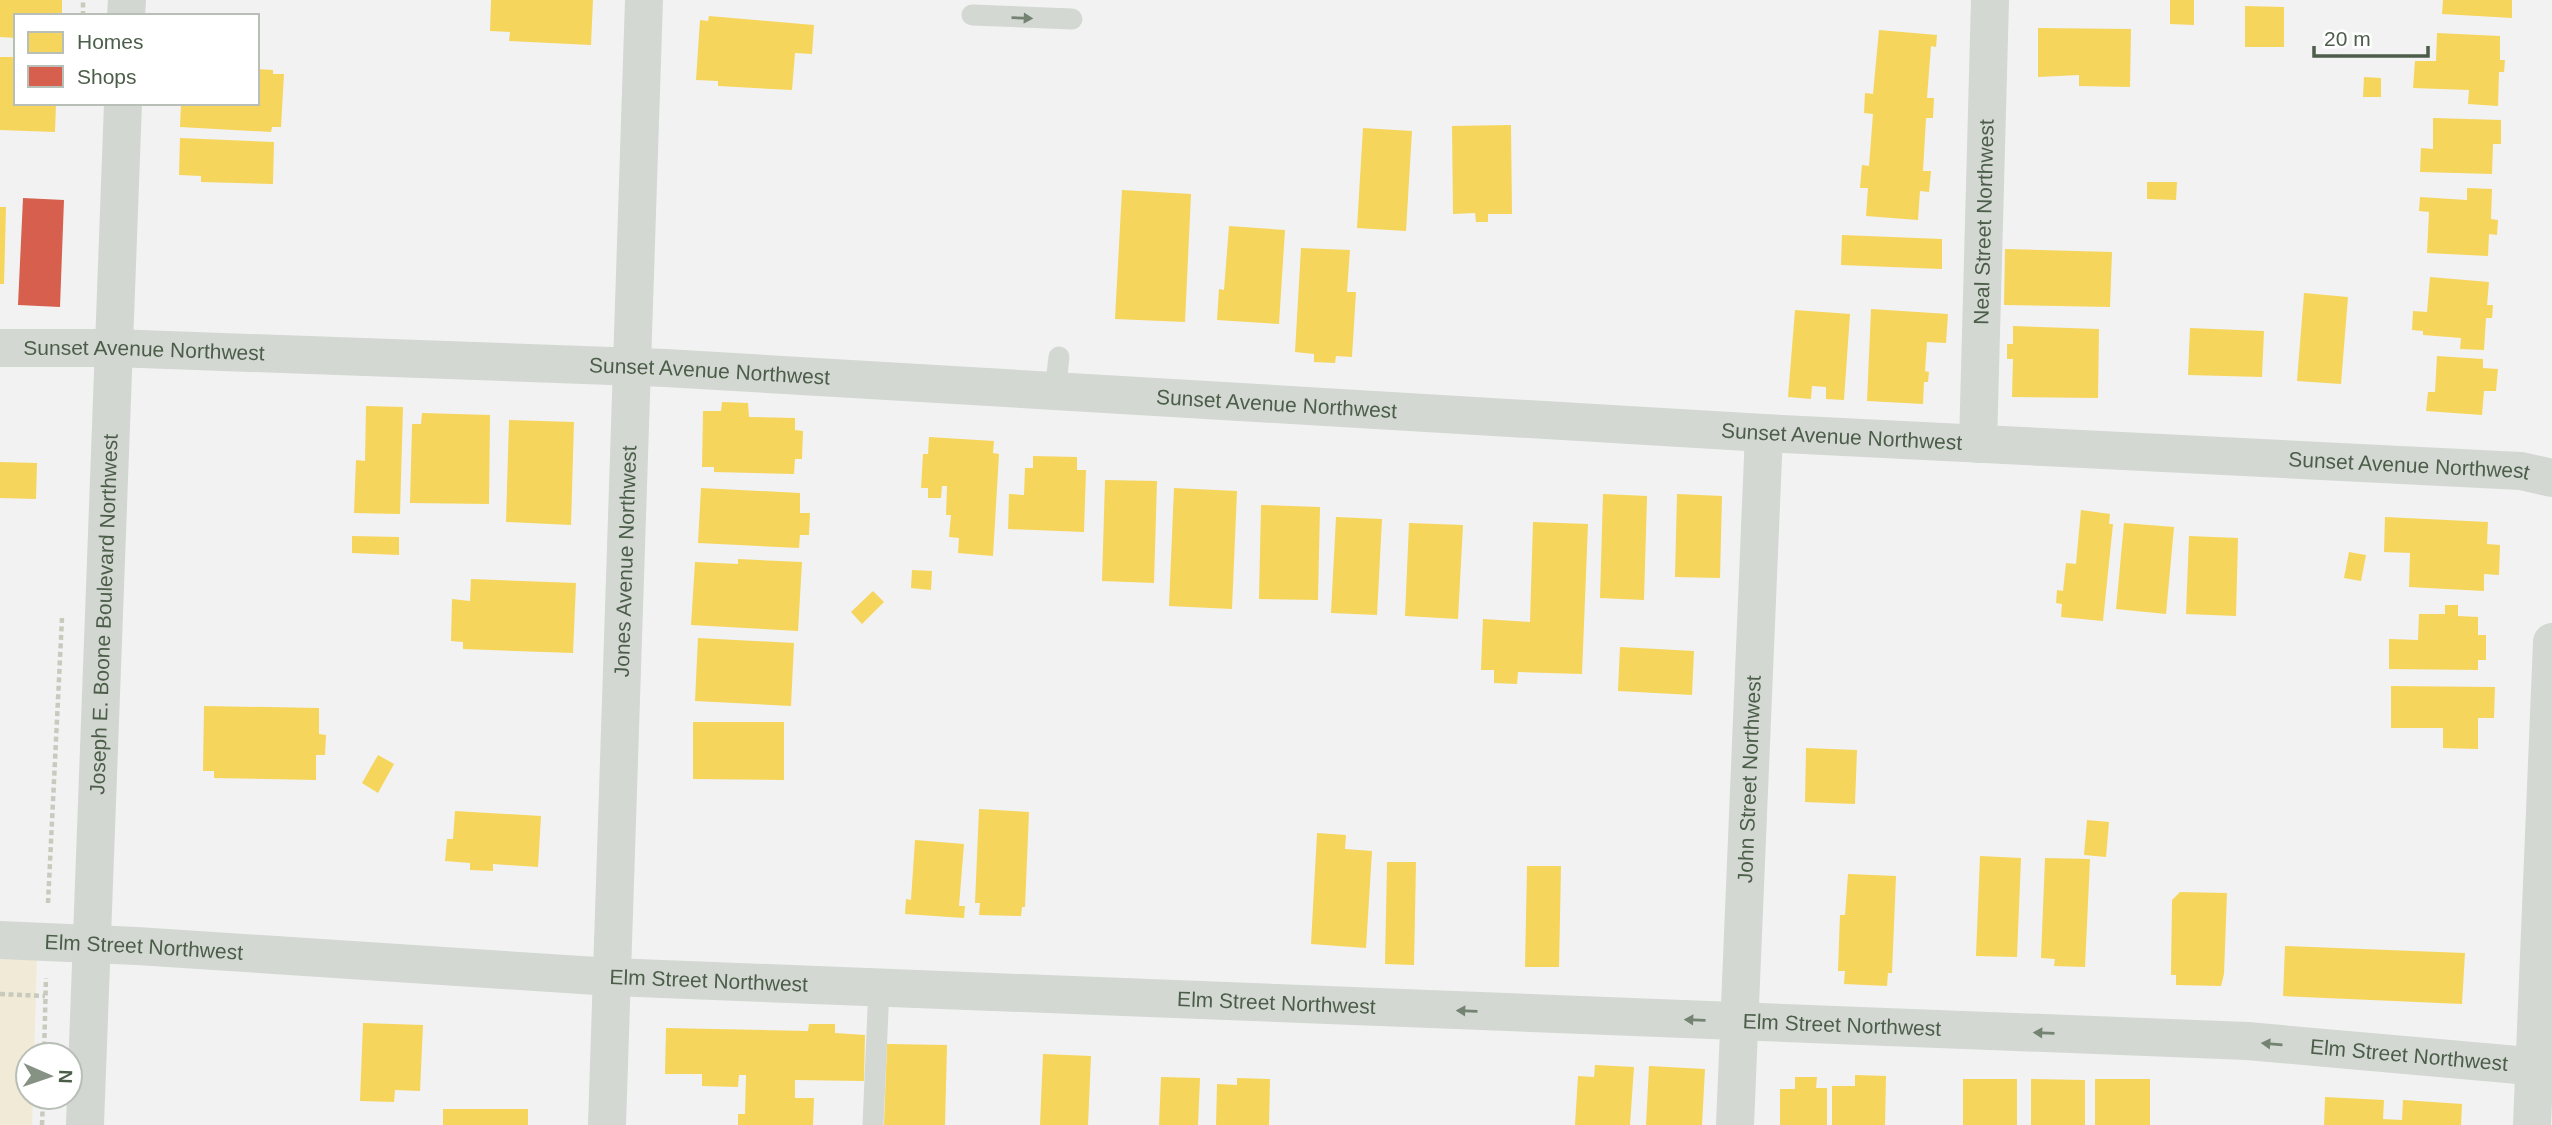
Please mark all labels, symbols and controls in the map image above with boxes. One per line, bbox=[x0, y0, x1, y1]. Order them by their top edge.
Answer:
one-way arrow bbox=[1011, 12, 1033, 23]
legend bbox=[14, 14, 259, 105]
scale bar bbox=[2314, 14, 2428, 58]
text: 20 m bbox=[2324, 27, 2371, 50]
text: Homes bbox=[77, 30, 144, 53]
text: Shops bbox=[77, 65, 137, 88]
street label: Neal Street Northwest bbox=[1969, 119, 1998, 325]
street label: Sunset Avenue Northwest bbox=[23, 336, 265, 364]
street label: Sunset Avenue Northwest bbox=[589, 353, 831, 389]
street label: Sunset Avenue Northwest bbox=[1155, 385, 1398, 422]
street label: Sunset Avenue Northwest bbox=[1720, 418, 1963, 454]
street label: Joseph E. Boone Boulevard Northwest bbox=[85, 433, 122, 795]
street label: Jones Avenue Northwest bbox=[610, 445, 640, 678]
street label: Sunset Avenue Northwest bbox=[2288, 447, 2532, 484]
street label: John Street Northwest bbox=[1733, 675, 1765, 884]
street label: Elm Street Northwest bbox=[44, 930, 244, 964]
street label: Elm Street Northwest bbox=[609, 965, 809, 996]
street label: Elm Street Northwest bbox=[1177, 987, 1376, 1018]
one-way arrow bbox=[1456, 1005, 1478, 1016]
street label: Elm Street Northwest bbox=[1742, 1009, 1942, 1040]
one-way arrow bbox=[1683, 1014, 1705, 1025]
one-way arrow bbox=[2033, 1028, 2055, 1039]
street label: Elm Street Northwest bbox=[2309, 1035, 2509, 1075]
one-way arrow bbox=[2260, 1038, 2282, 1049]
north arrow bbox=[14, 1041, 84, 1111]
text: N bbox=[55, 1069, 76, 1084]

